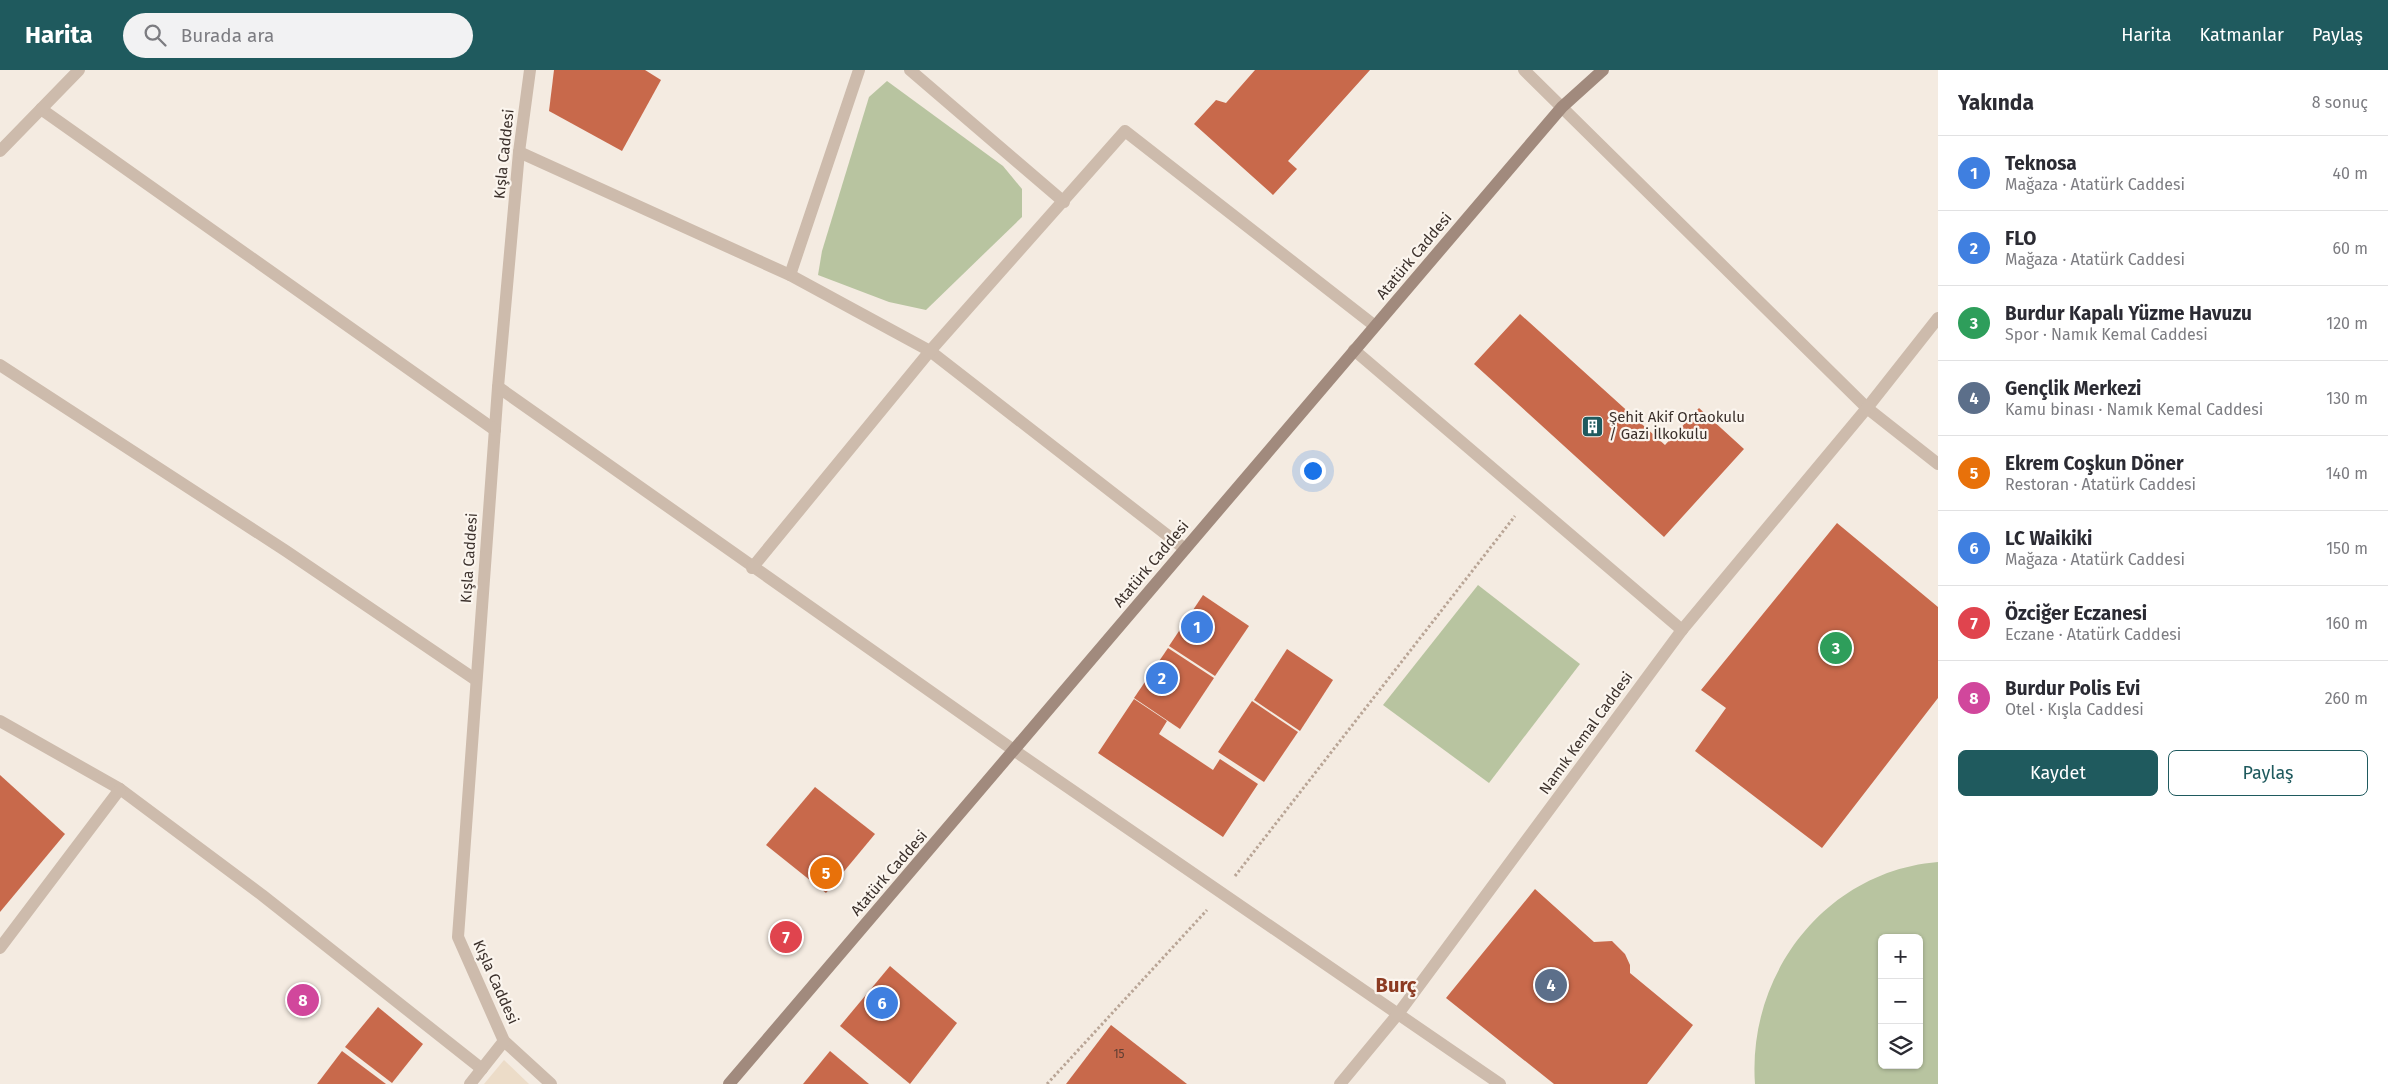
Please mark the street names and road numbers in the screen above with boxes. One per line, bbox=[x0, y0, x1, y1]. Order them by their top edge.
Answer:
street label: Kışla Caddesi bbox=[490, 108, 518, 200]
street label: Atatürk Caddesi bbox=[1373, 209, 1455, 303]
street label: Kışla Caddesi bbox=[457, 512, 481, 604]
street label: Atatürk Caddesi bbox=[1110, 517, 1192, 611]
street label: Namık Kemal Caddesi bbox=[1536, 668, 1636, 798]
street label: Atatürk Caddesi bbox=[847, 827, 931, 919]
street label: Kışla Caddesi bbox=[469, 937, 523, 1027]

